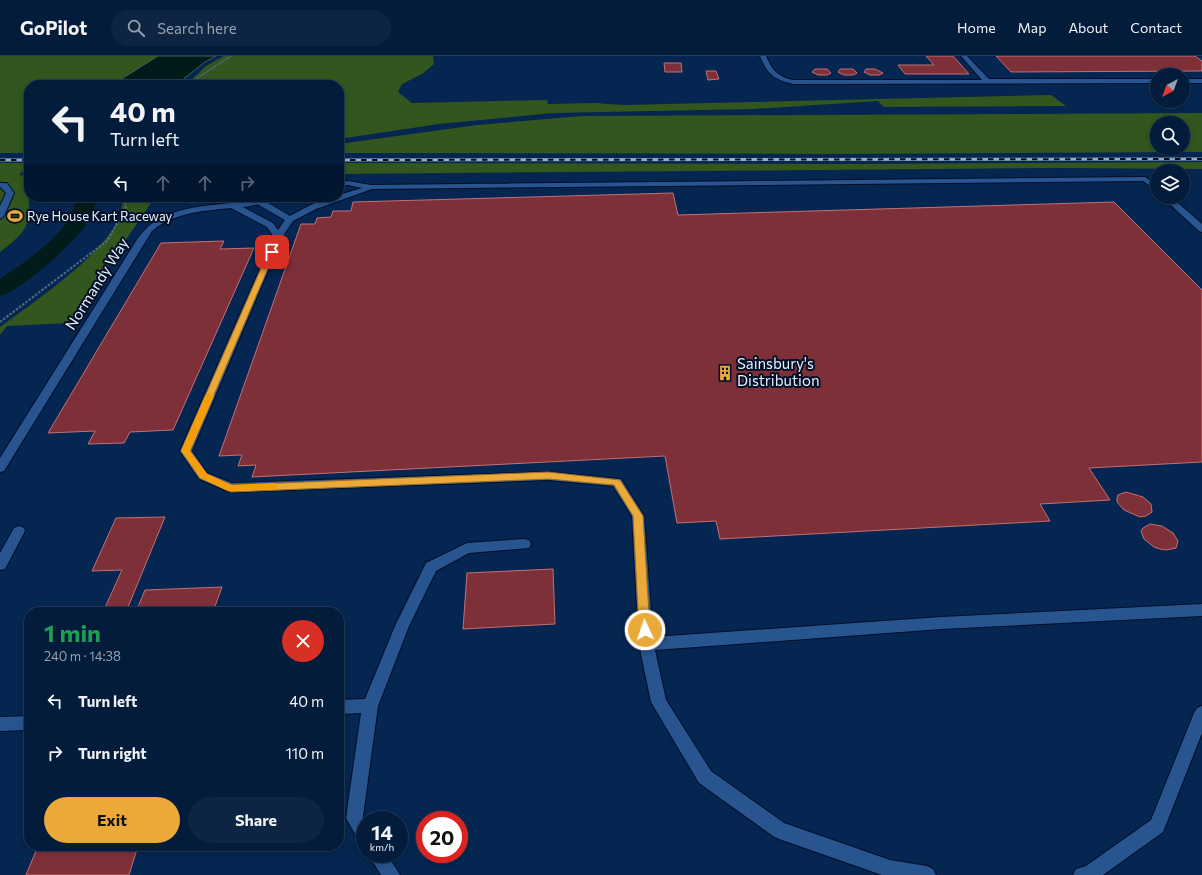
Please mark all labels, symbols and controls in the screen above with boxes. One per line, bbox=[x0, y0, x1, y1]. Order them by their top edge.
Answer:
search box bbox=[111, 10, 391, 46]
text: GoPilot bbox=[20, 16, 87, 39]
icon: search bbox=[125, 17, 147, 39]
text: Search here bbox=[157, 19, 237, 37]
text: Home bbox=[957, 19, 996, 36]
text: Map bbox=[1018, 19, 1046, 36]
text: About bbox=[1068, 19, 1108, 36]
text: Contact bbox=[1130, 19, 1182, 36]
north arrow bbox=[1150, 68, 1190, 108]
map controls bbox=[1150, 68, 1190, 204]
text: 40 m bbox=[110, 94, 176, 128]
icon: left bbox=[44, 96, 96, 148]
button: search bbox=[1150, 116, 1190, 156]
text: Turn left bbox=[110, 128, 179, 150]
button: layers bbox=[1150, 164, 1190, 204]
icon: left bbox=[110, 172, 132, 194]
icon: ahead bbox=[152, 172, 174, 194]
icon: ahead bbox=[194, 172, 216, 194]
icon: right bbox=[236, 172, 258, 194]
sports icon: Rye House Kart Raceway bbox=[6, 207, 24, 225]
place label: Rye House Kart Raceway bbox=[27, 208, 173, 224]
street label: Normandy Way bbox=[61, 234, 132, 333]
pin bbox=[255, 235, 289, 269]
icon: arrive bbox=[261, 241, 283, 263]
place label: Sainsbury's Distribution bbox=[737, 354, 820, 389]
building icon: Sainsbury's Distribution bbox=[716, 364, 734, 382]
position arrow bbox=[624, 609, 666, 651]
text: 1 min bbox=[44, 618, 101, 647]
button: close bbox=[282, 620, 324, 662]
text: 240 m · 14:38 bbox=[44, 648, 121, 664]
icon: left bbox=[44, 690, 66, 712]
text: Turn left bbox=[78, 692, 137, 710]
text: 40 m bbox=[289, 692, 324, 710]
icon: right bbox=[44, 742, 66, 764]
text: Turn right bbox=[78, 744, 147, 762]
text: 110 m bbox=[285, 744, 324, 762]
button: Exit bbox=[44, 797, 180, 843]
button: Share bbox=[188, 797, 324, 843]
speed limit sign: 20 bbox=[416, 811, 468, 863]
text: 14 bbox=[371, 820, 393, 844]
text: km/h bbox=[370, 841, 394, 853]

